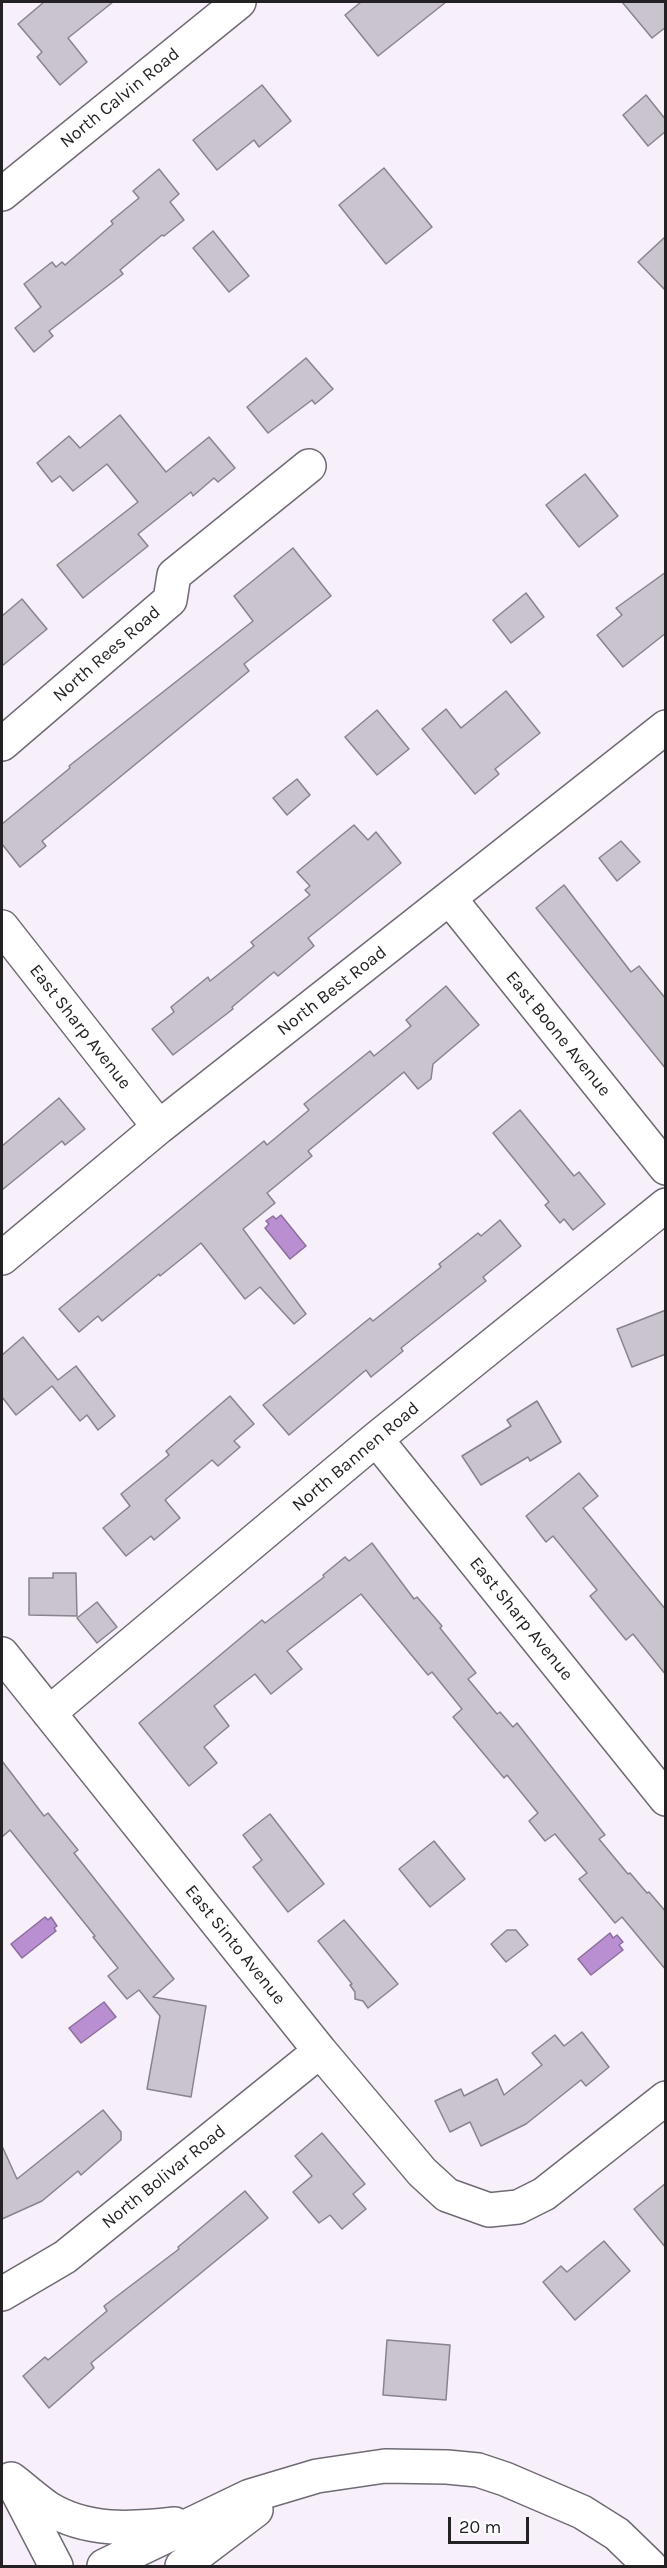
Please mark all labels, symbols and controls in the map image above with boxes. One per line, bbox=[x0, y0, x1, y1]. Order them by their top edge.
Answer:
street label: North Calvin Road bbox=[56, 43, 184, 153]
street label: North Rees Road bbox=[49, 601, 165, 707]
street label: North Best Road bbox=[273, 942, 391, 1040]
street label: East Sharp Avenue bbox=[24, 960, 136, 1094]
street label: East Boone Avenue bbox=[501, 967, 615, 1101]
street label: North Bannen Road bbox=[288, 1398, 424, 1516]
street label: East Sharp Avenue bbox=[465, 1553, 577, 1685]
street label: East Sinto Avenue bbox=[180, 1881, 290, 2009]
street label: North Bolivar Road bbox=[98, 2120, 230, 2234]
scale bar bbox=[451, 2505, 532, 2543]
text: 20 m bbox=[459, 2516, 501, 2538]

